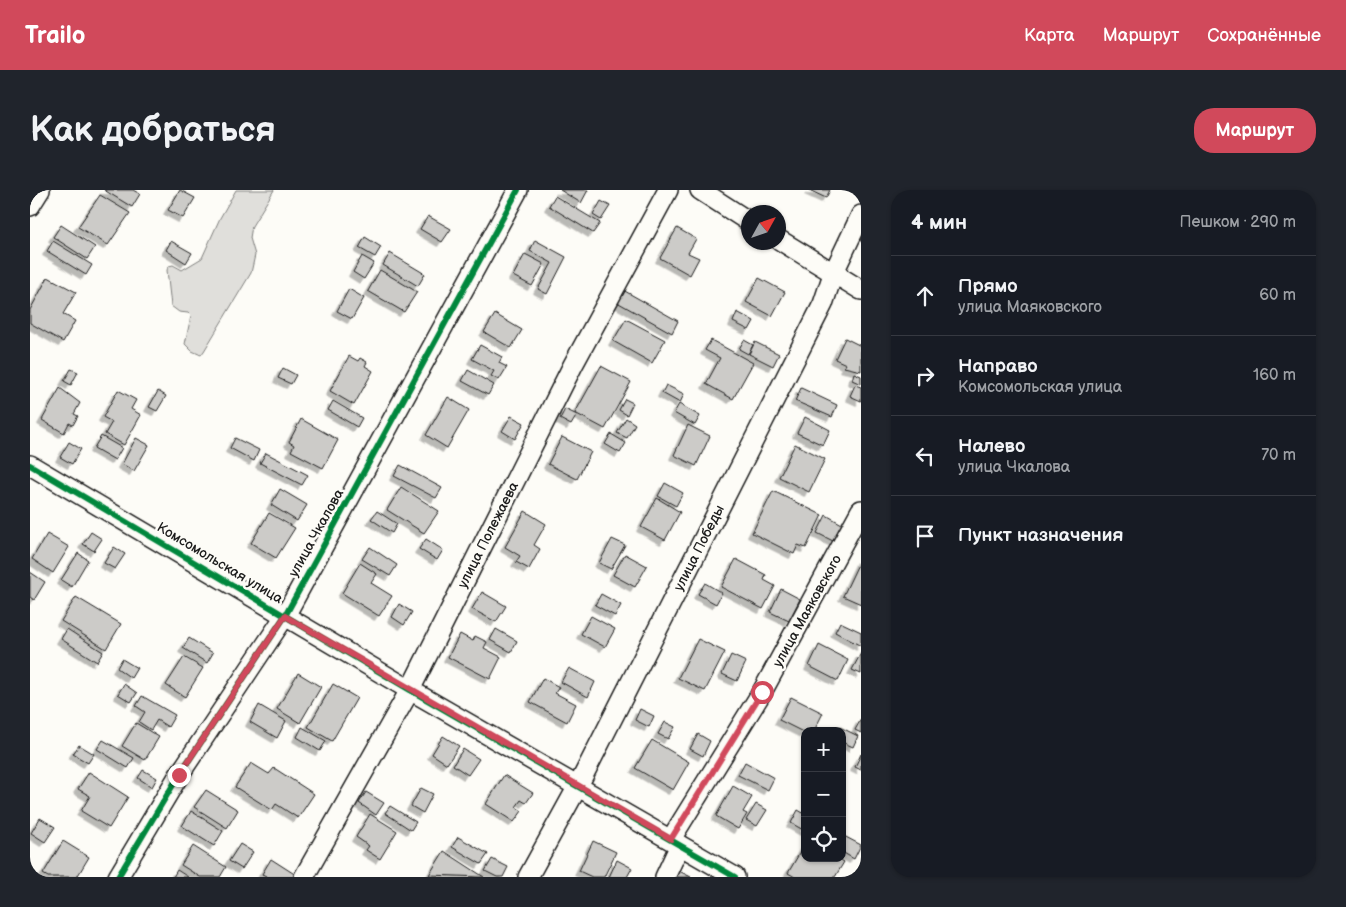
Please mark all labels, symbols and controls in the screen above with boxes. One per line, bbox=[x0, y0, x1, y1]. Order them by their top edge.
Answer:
text: Trailo bbox=[25, 21, 85, 50]
text: Карта bbox=[1024, 25, 1075, 46]
text: Маршрут bbox=[1103, 25, 1179, 46]
text: Сохранённые bbox=[1207, 25, 1321, 46]
button: Маршрут bbox=[1194, 108, 1316, 153]
text: Как добраться bbox=[30, 109, 276, 152]
north arrow bbox=[741, 205, 786, 250]
text: 4 мин bbox=[911, 210, 967, 235]
text: Пешком · 290 m bbox=[1180, 213, 1296, 232]
text: Прямо bbox=[958, 275, 1018, 298]
icon: ahead bbox=[911, 282, 939, 310]
text: 60 m bbox=[1259, 286, 1296, 305]
text: улица Маяковского bbox=[958, 298, 1102, 317]
text: Направо bbox=[958, 355, 1038, 378]
icon: right bbox=[911, 362, 939, 390]
text: 160 m bbox=[1253, 366, 1296, 385]
text: Комсомольская улица bbox=[958, 378, 1122, 397]
text: Налево bbox=[958, 435, 1025, 458]
icon: left bbox=[911, 442, 939, 470]
text: 70 m bbox=[1261, 446, 1296, 465]
text: улица Чкалова bbox=[958, 458, 1070, 477]
street label: улица Полежаева bbox=[454, 478, 522, 591]
street label: улица Чкалова bbox=[285, 485, 348, 580]
street label: улица Победы bbox=[670, 502, 728, 594]
street label: Комсомольская улица bbox=[154, 519, 287, 608]
icon: arrive bbox=[911, 522, 939, 550]
text: Пункт назначения bbox=[958, 524, 1123, 547]
street label: улица Маяковского bbox=[769, 552, 845, 670]
route start bbox=[751, 681, 774, 704]
map controls bbox=[801, 727, 846, 862]
button: + bbox=[801, 727, 846, 772]
route end bbox=[168, 764, 191, 787]
button: − bbox=[801, 772, 846, 817]
button: locate bbox=[801, 817, 846, 862]

